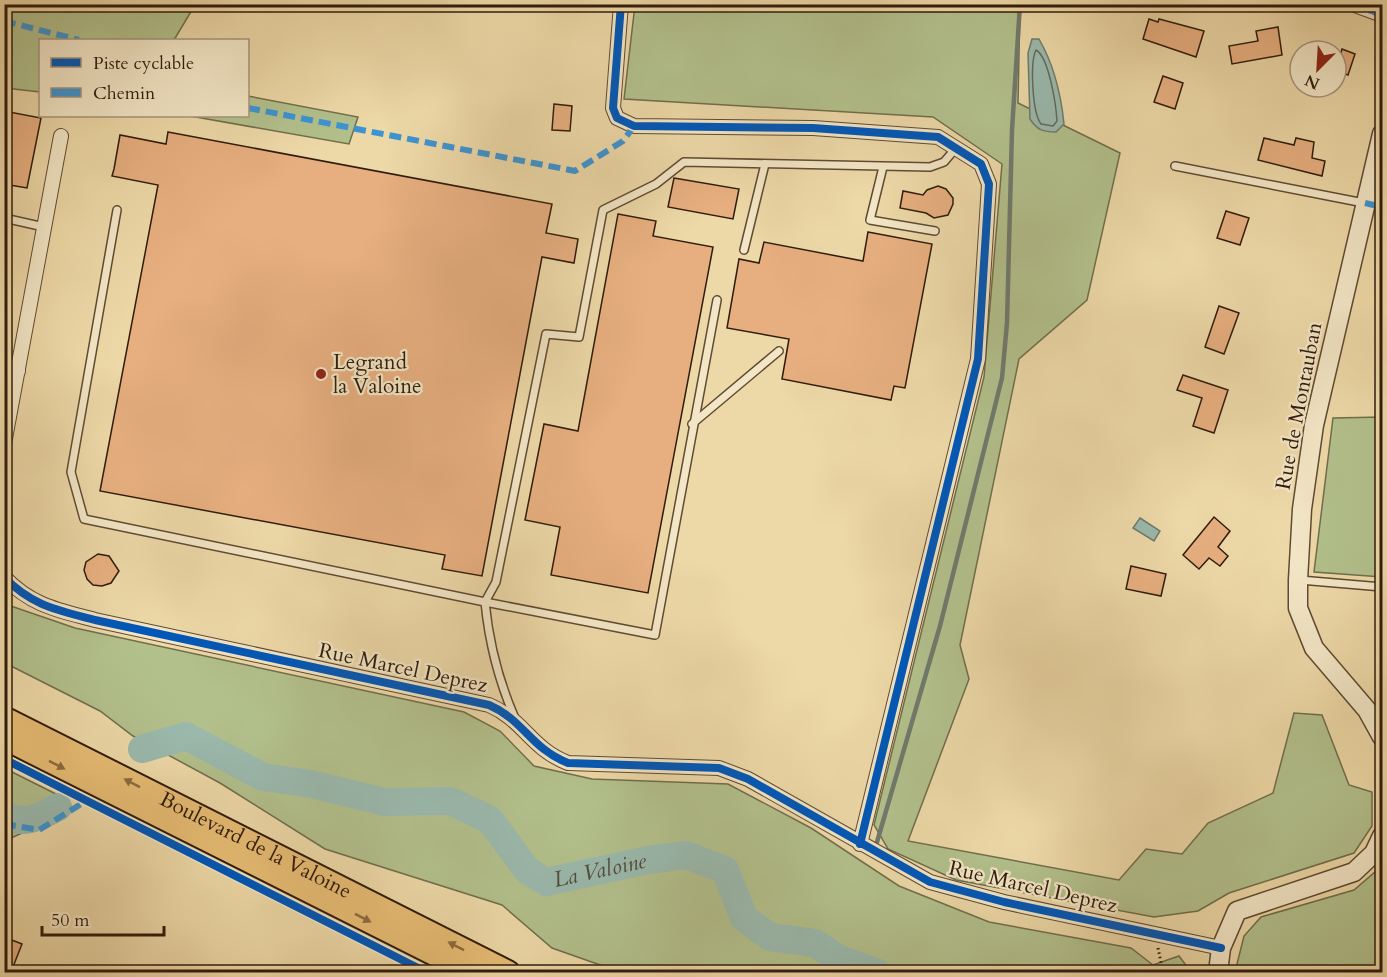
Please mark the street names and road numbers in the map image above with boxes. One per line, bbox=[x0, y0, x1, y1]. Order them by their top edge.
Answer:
street label: Rue de Montauban bbox=[1269, 320, 1329, 492]
street label: Rue Marcel Deprez bbox=[316, 636, 491, 700]
street label: Boulevard de la Valoine bbox=[155, 784, 357, 905]
street label: Rue Marcel Deprez bbox=[946, 854, 1121, 921]

